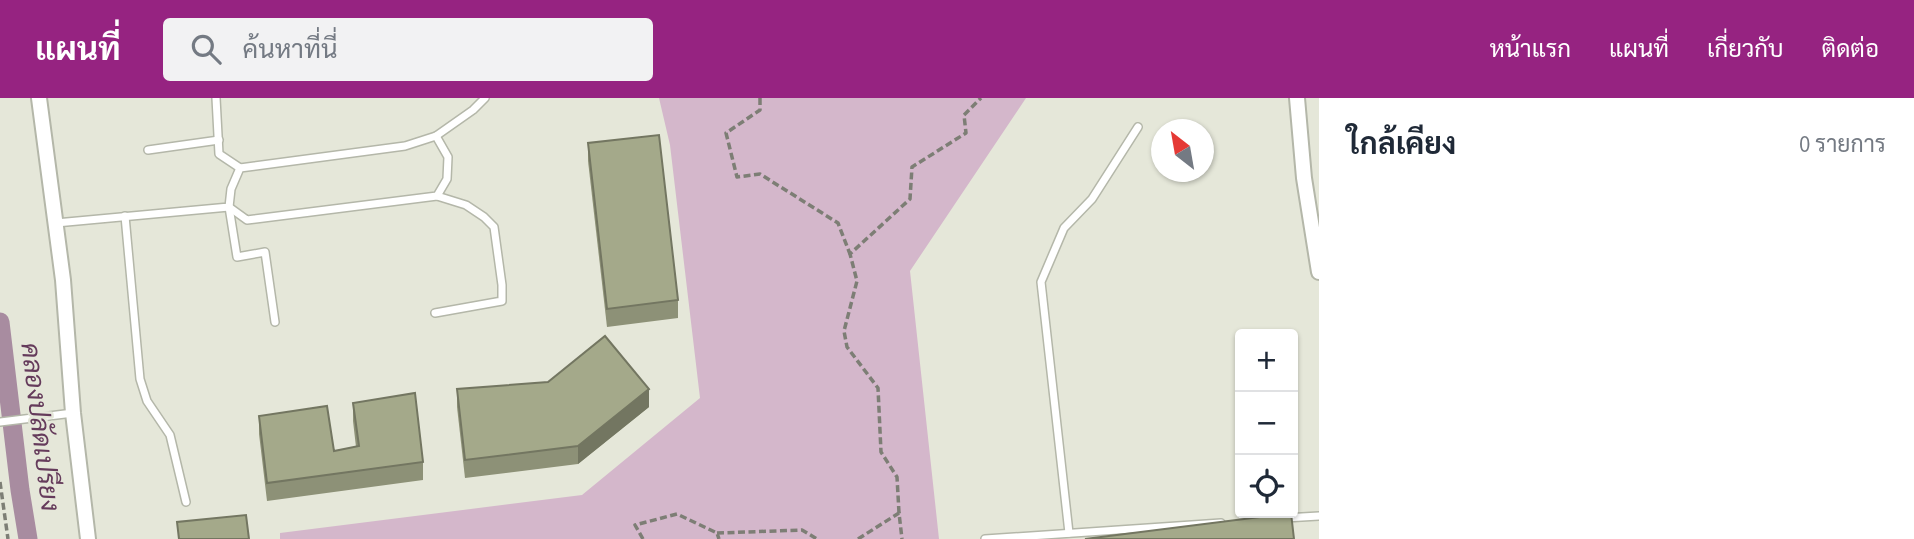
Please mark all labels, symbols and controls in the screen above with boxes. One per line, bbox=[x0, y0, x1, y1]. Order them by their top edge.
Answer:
search box bbox=[163, 18, 653, 81]
text: แผนที่ bbox=[35, 26, 121, 73]
icon: search bbox=[187, 30, 225, 68]
text: ค้นหาที่นี่ bbox=[243, 31, 338, 68]
text: หน้าแรก bbox=[1490, 32, 1571, 67]
text: แผนที่ bbox=[1609, 32, 1669, 67]
text: เกี่ยวกับ bbox=[1707, 32, 1784, 67]
text: ติดต่อ bbox=[1822, 32, 1879, 67]
north arrow bbox=[1151, 119, 1214, 182]
text: ใกล้เคียง bbox=[1347, 123, 1456, 166]
text: 0 รายการ bbox=[1799, 128, 1886, 161]
map controls bbox=[1235, 329, 1298, 518]
button: + bbox=[1235, 329, 1298, 392]
water label: คลองปลัดเปรียง bbox=[11, 341, 69, 513]
button: − bbox=[1235, 392, 1298, 455]
button: locate bbox=[1235, 455, 1298, 518]

